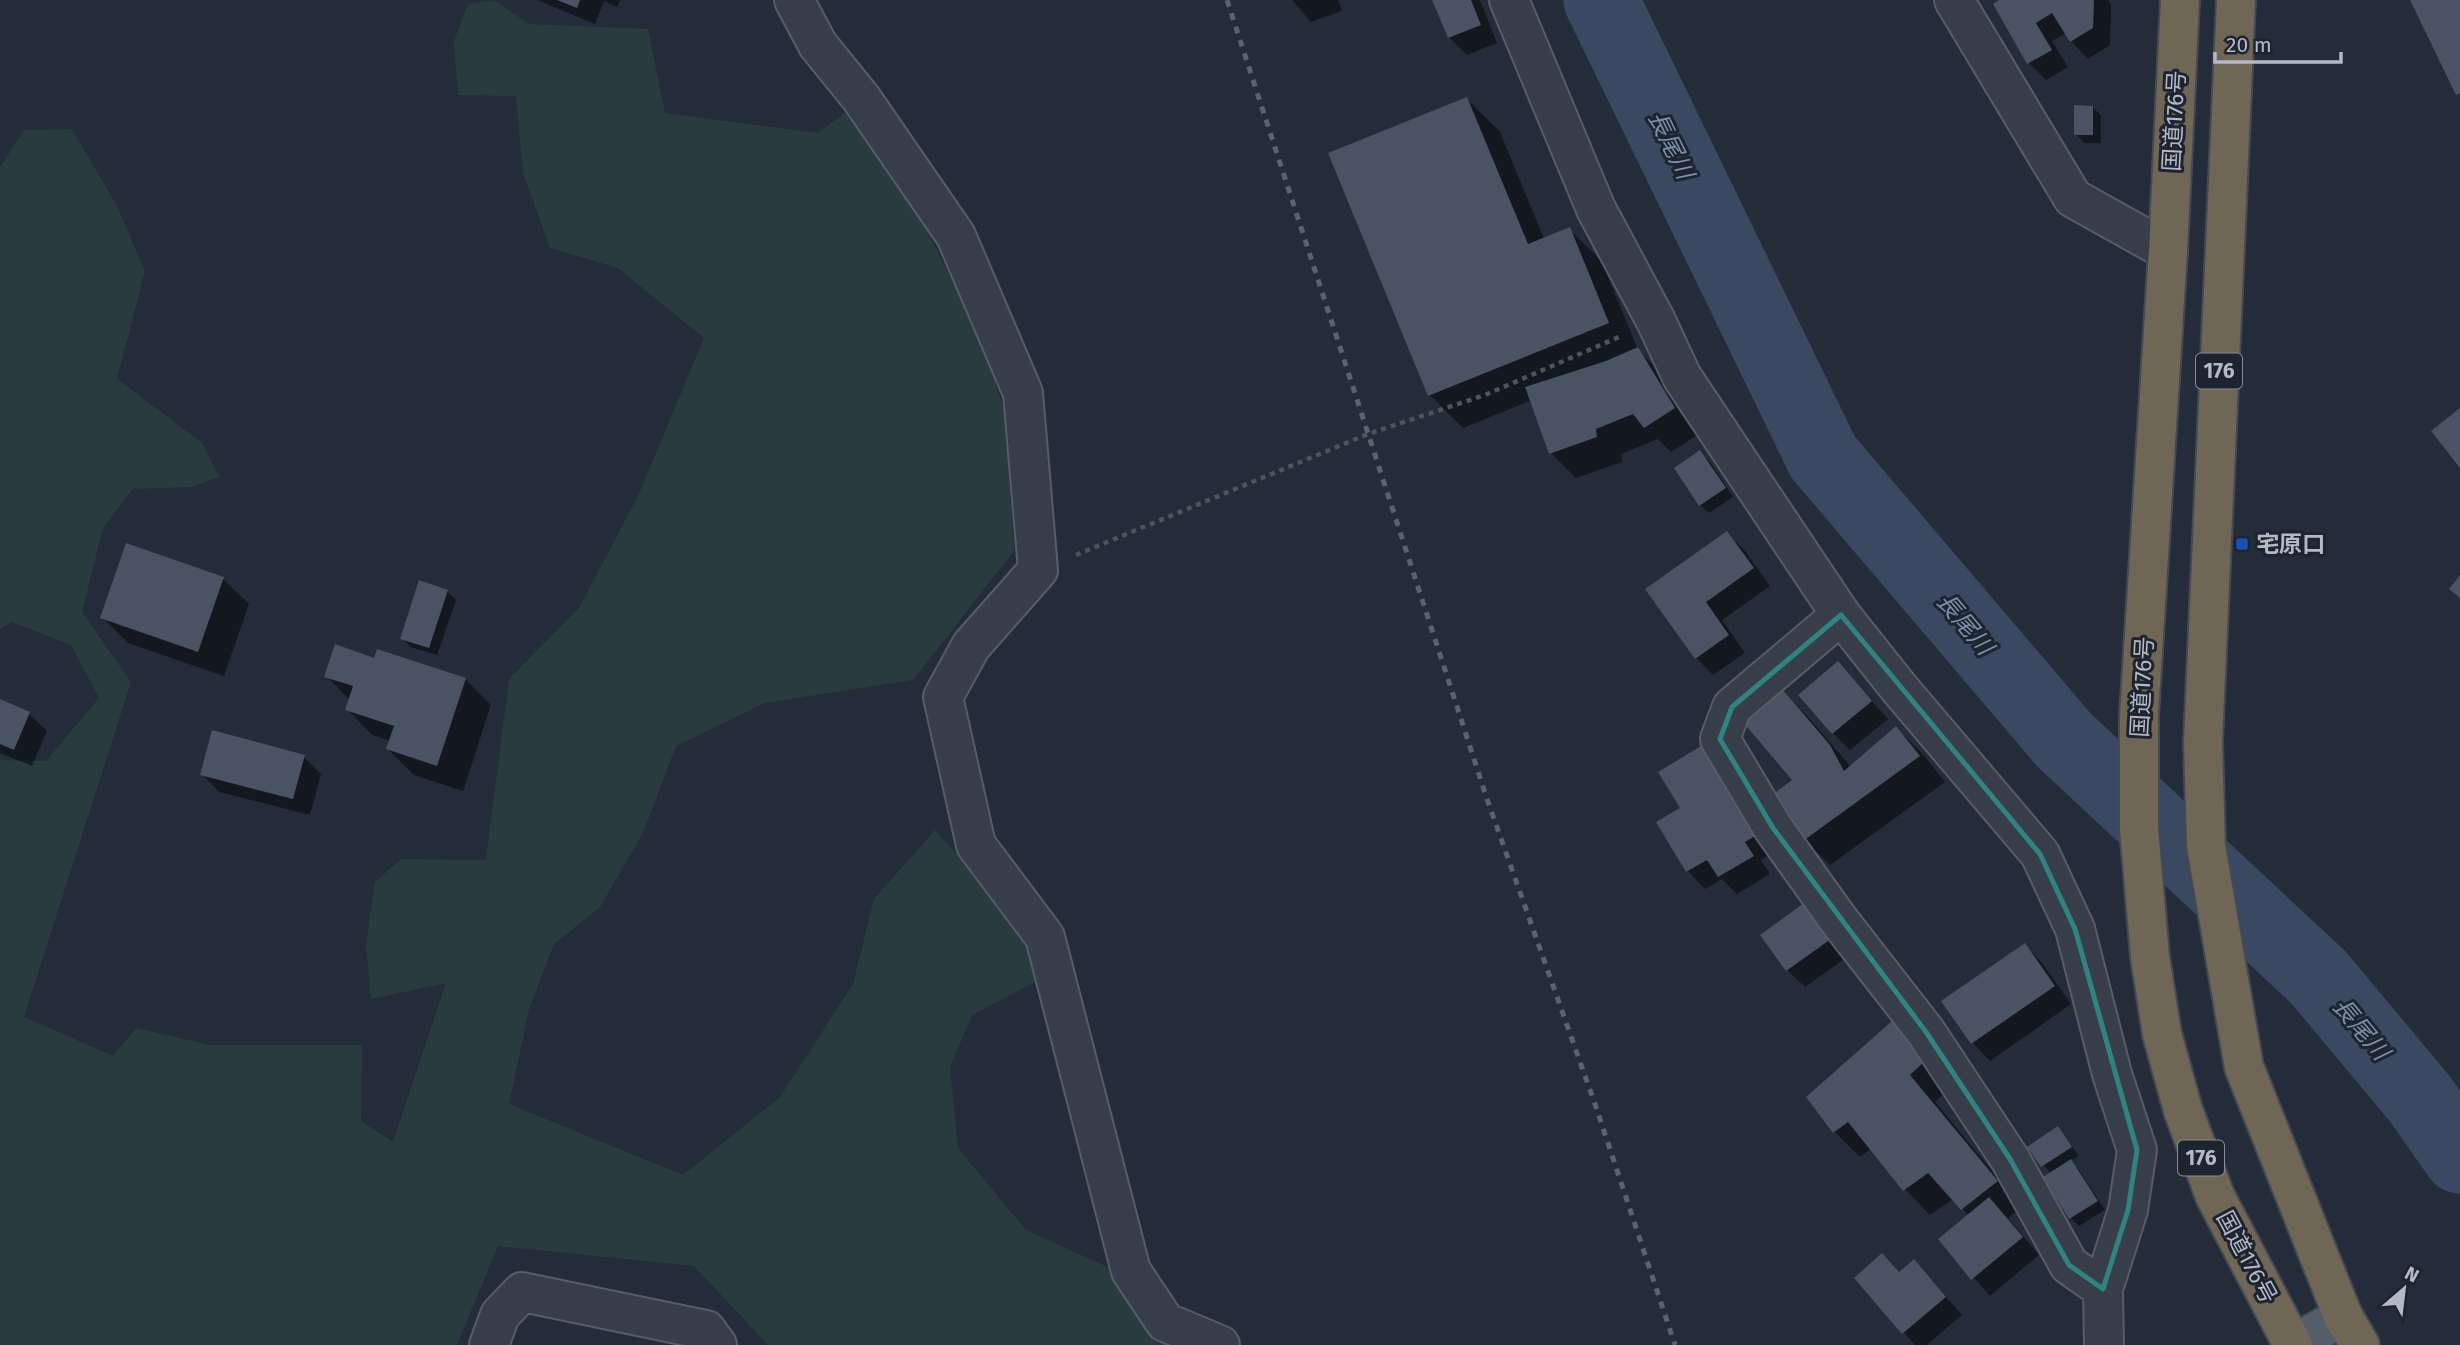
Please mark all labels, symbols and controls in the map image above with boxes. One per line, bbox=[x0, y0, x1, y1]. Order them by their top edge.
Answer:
scale bar bbox=[2215, 21, 2341, 65]
text: 20 m bbox=[2226, 32, 2272, 58]
street label: 国道176号 bbox=[2157, 70, 2191, 172]
water label: 長尾川 bbox=[1643, 107, 1701, 186]
road number: 176 bbox=[2196, 354, 2242, 388]
place label: 宅原口 bbox=[2256, 530, 2325, 558]
marker: 宅原口 bbox=[2234, 536, 2250, 552]
water label: 長尾川 bbox=[1931, 587, 2001, 663]
street label: 国道176号 bbox=[2125, 636, 2159, 738]
water label: 長尾川 bbox=[2327, 992, 2397, 1068]
road number: 176 bbox=[2178, 1140, 2224, 1176]
street label: 国道176号 bbox=[2211, 1206, 2283, 1308]
north arrow bbox=[2369, 1254, 2439, 1324]
text: N bbox=[2401, 1261, 2423, 1288]

